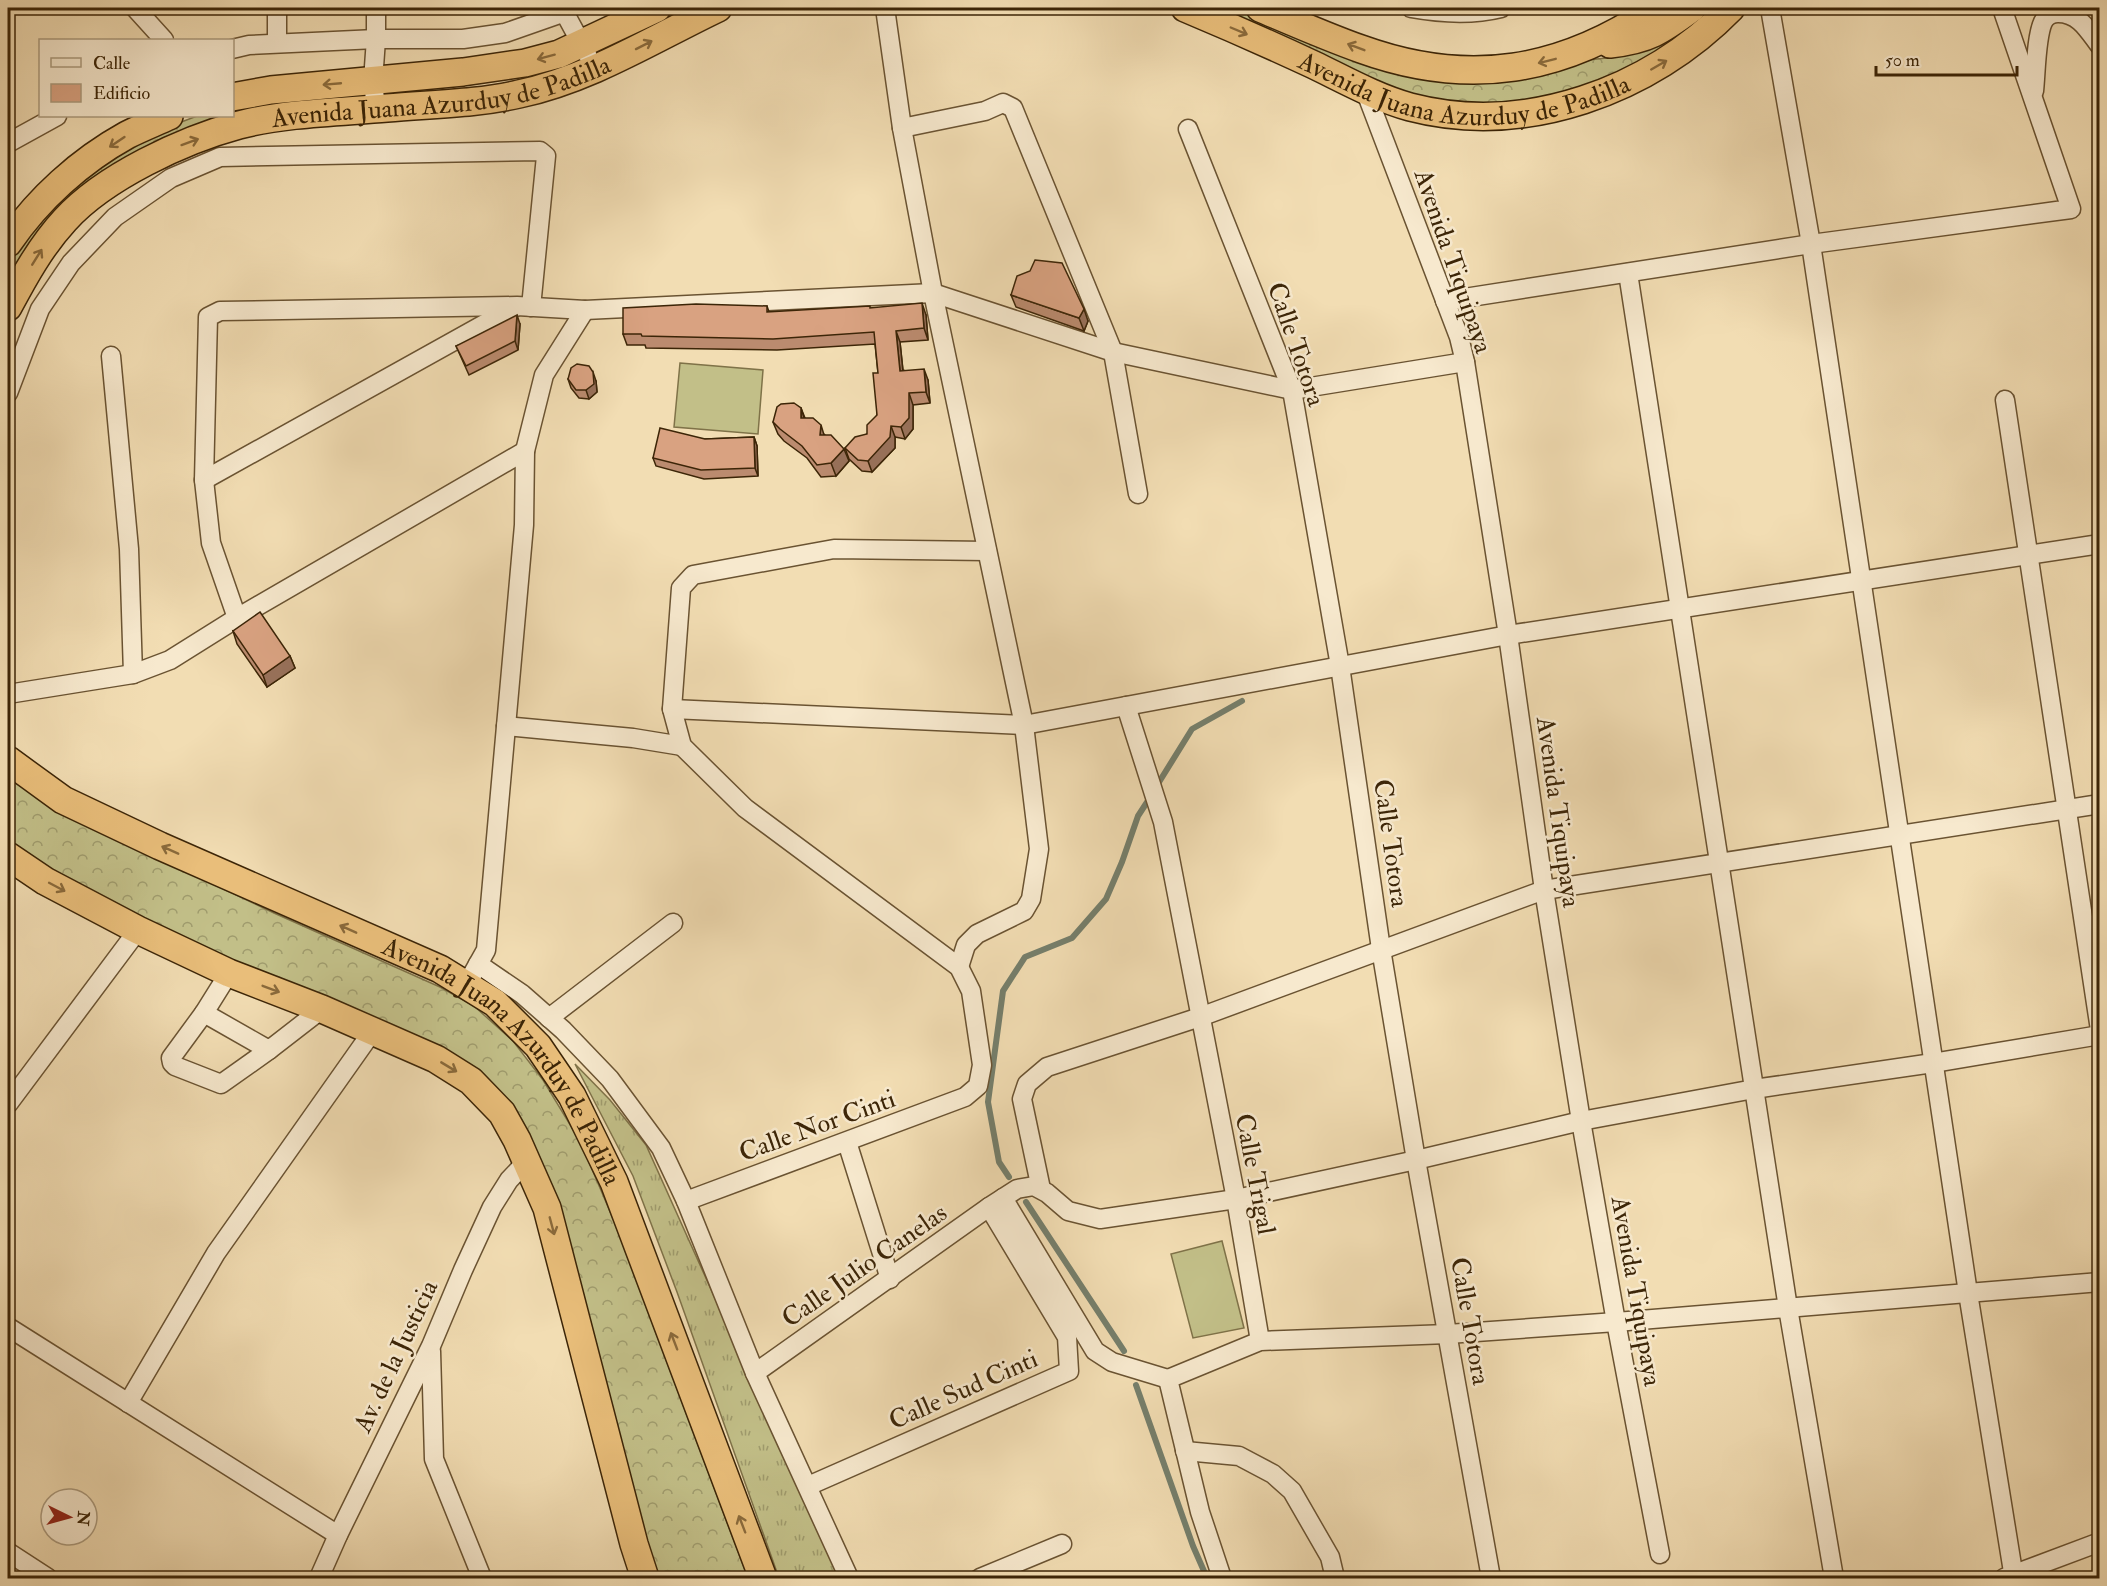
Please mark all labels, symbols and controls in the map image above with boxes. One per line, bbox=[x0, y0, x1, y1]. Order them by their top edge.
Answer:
one-way arrow bbox=[1229, 26, 1247, 37]
legend bbox=[39, 39, 234, 117]
one-way arrow bbox=[634, 39, 652, 50]
scale bar bbox=[1876, 39, 2017, 77]
one-way arrow bbox=[1348, 41, 1366, 52]
street label: Avenida Juana Azurduy de Padilla bbox=[1292, 45, 1636, 133]
street label: Avenida Juana Azurduy de Padilla bbox=[268, 49, 616, 135]
text: 50 m bbox=[1885, 49, 1920, 72]
text: Calle bbox=[93, 52, 131, 75]
one-way arrow bbox=[537, 52, 556, 63]
one-way arrow bbox=[1538, 55, 1557, 67]
one-way arrow bbox=[1650, 58, 1667, 70]
one-way arrow bbox=[323, 79, 343, 90]
text: Edificio bbox=[93, 82, 150, 105]
one-way arrow bbox=[110, 136, 126, 148]
one-way arrow bbox=[180, 136, 199, 147]
street label: Avenida Tiquipaya bbox=[1405, 164, 1500, 358]
one-way arrow bbox=[31, 249, 43, 266]
street label: Calle Totora bbox=[1260, 278, 1332, 411]
street label: Avenida Tiquipaya bbox=[1528, 714, 1587, 910]
street label: Calle Totora bbox=[1366, 777, 1416, 909]
one-way arrow bbox=[161, 844, 179, 855]
one-way arrow bbox=[48, 881, 65, 893]
one-way arrow bbox=[340, 922, 358, 934]
street label: Avenida Juana Azurduy de Padilla bbox=[376, 930, 628, 1191]
one-way arrow bbox=[261, 984, 279, 995]
one-way arrow bbox=[440, 1062, 457, 1074]
street label: Calle Nor Cinti bbox=[735, 1083, 900, 1169]
street label: Calle Trigal bbox=[1228, 1111, 1282, 1238]
street label: Avenida Tiquipaya bbox=[1602, 1193, 1669, 1389]
street label: Calle Julio Canelas bbox=[776, 1197, 953, 1335]
one-way arrow bbox=[547, 1216, 558, 1235]
street label: Calle Totora bbox=[1443, 1255, 1497, 1388]
street label: Av. de la Justicia bbox=[346, 1275, 445, 1439]
one-way arrow bbox=[667, 1332, 678, 1351]
street label: Calle Sud Cinti bbox=[884, 1343, 1043, 1437]
north arrow bbox=[39, 1487, 99, 1547]
text: N bbox=[72, 1509, 94, 1527]
one-way arrow bbox=[736, 1515, 747, 1534]

